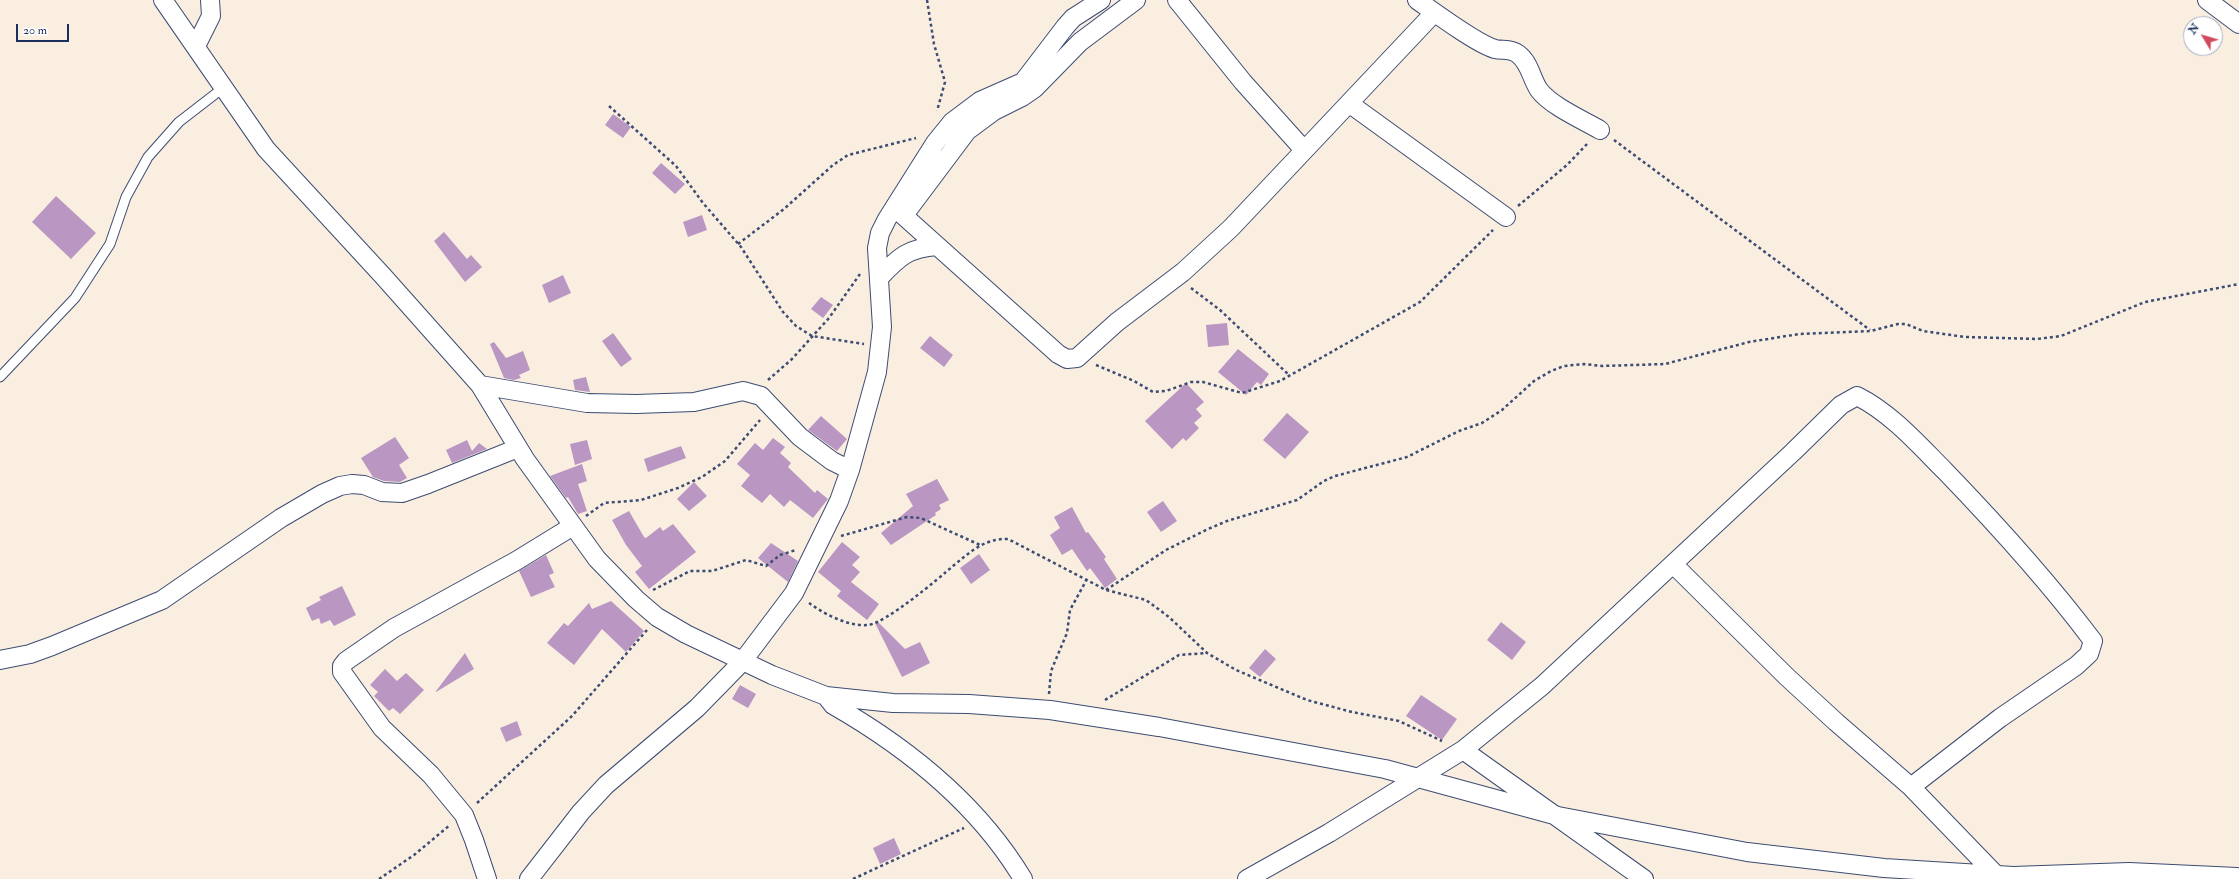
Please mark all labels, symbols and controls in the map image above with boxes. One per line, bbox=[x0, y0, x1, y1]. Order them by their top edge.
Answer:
scale bar bbox=[18, 16, 71, 42]
north arrow bbox=[2183, 16, 2223, 56]
text: N bbox=[2186, 21, 2202, 37]
text: 20 m bbox=[23, 23, 47, 38]

